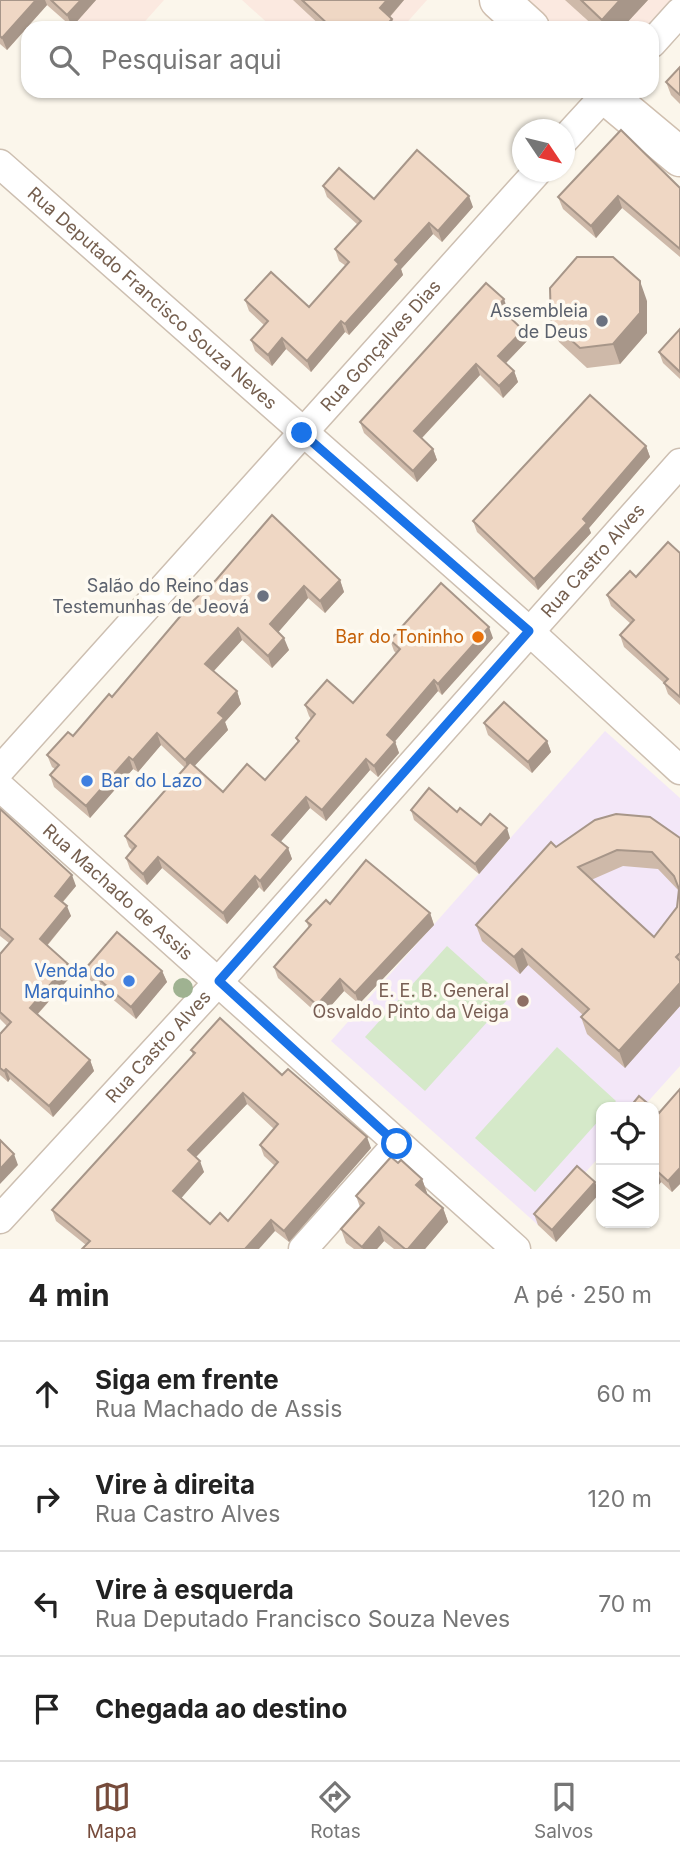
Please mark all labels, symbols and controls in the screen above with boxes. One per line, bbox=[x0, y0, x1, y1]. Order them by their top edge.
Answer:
search box bbox=[21, 21, 659, 98]
icon: search bbox=[45, 41, 83, 79]
text: Pesquisar aqui bbox=[101, 44, 282, 75]
north arrow bbox=[512, 119, 575, 182]
street label: Rua Deputado Francisco Souza Neves bbox=[24, 182, 281, 413]
street label: Rua Gonçalves Dias bbox=[316, 276, 445, 416]
place label: Assembleia de Deus bbox=[490, 300, 588, 342]
marker: Assembleia de Deus bbox=[594, 313, 610, 329]
route end bbox=[286, 417, 317, 448]
street label: Rua Castro Alves bbox=[537, 499, 649, 622]
place label: Salão do Reino das Testemunhas de Jeová bbox=[52, 575, 249, 617]
marker: Salão do Reino das Testemunhas de Jeová bbox=[255, 588, 271, 604]
place label: Bar do Toninho bbox=[335, 626, 464, 647]
marker: Bar do Toninho bbox=[470, 629, 486, 645]
place label: Bar do Lazo bbox=[101, 770, 202, 791]
marker: Bar do Lazo bbox=[79, 773, 95, 789]
street label: Rua Machado de Assis bbox=[39, 820, 197, 964]
place label: Venda do Marquinho bbox=[24, 960, 115, 1002]
marker: Venda do Marquinho bbox=[121, 973, 137, 989]
place label: E. E. B. General Osvaldo Pinto da Veiga bbox=[313, 980, 509, 1022]
street label: Rua Castro Alves bbox=[101, 986, 215, 1107]
marker: E. E. B. General Osvaldo Pinto da Veiga bbox=[515, 993, 531, 1009]
map controls bbox=[596, 1102, 659, 1228]
button: locate bbox=[596, 1102, 659, 1165]
route start bbox=[381, 1128, 412, 1159]
button: layers bbox=[596, 1165, 659, 1228]
text: 4 min bbox=[28, 1277, 110, 1313]
text: A pé · 250 m bbox=[513, 1281, 652, 1309]
text: Siga em frente bbox=[95, 1364, 279, 1395]
icon: ahead bbox=[28, 1375, 66, 1413]
text: 60 m bbox=[597, 1380, 652, 1408]
text: Rua Machado de Assis bbox=[95, 1395, 342, 1423]
text: Vire à direita bbox=[95, 1469, 255, 1500]
icon: right bbox=[28, 1480, 66, 1518]
text: 120 m bbox=[587, 1485, 652, 1513]
text: Rua Castro Alves bbox=[95, 1500, 280, 1528]
text: Vire à esquerda bbox=[95, 1574, 294, 1605]
icon: left bbox=[28, 1585, 66, 1623]
text: 70 m bbox=[598, 1590, 652, 1618]
text: Rua Deputado Francisco Souza Neves bbox=[95, 1605, 510, 1633]
icon: arrive bbox=[28, 1690, 66, 1728]
text: Chegada ao destino bbox=[95, 1693, 347, 1724]
tab: Mapa bbox=[87, 1778, 137, 1843]
tab: Rotas bbox=[310, 1778, 361, 1843]
tab: Salvos bbox=[534, 1778, 593, 1843]

